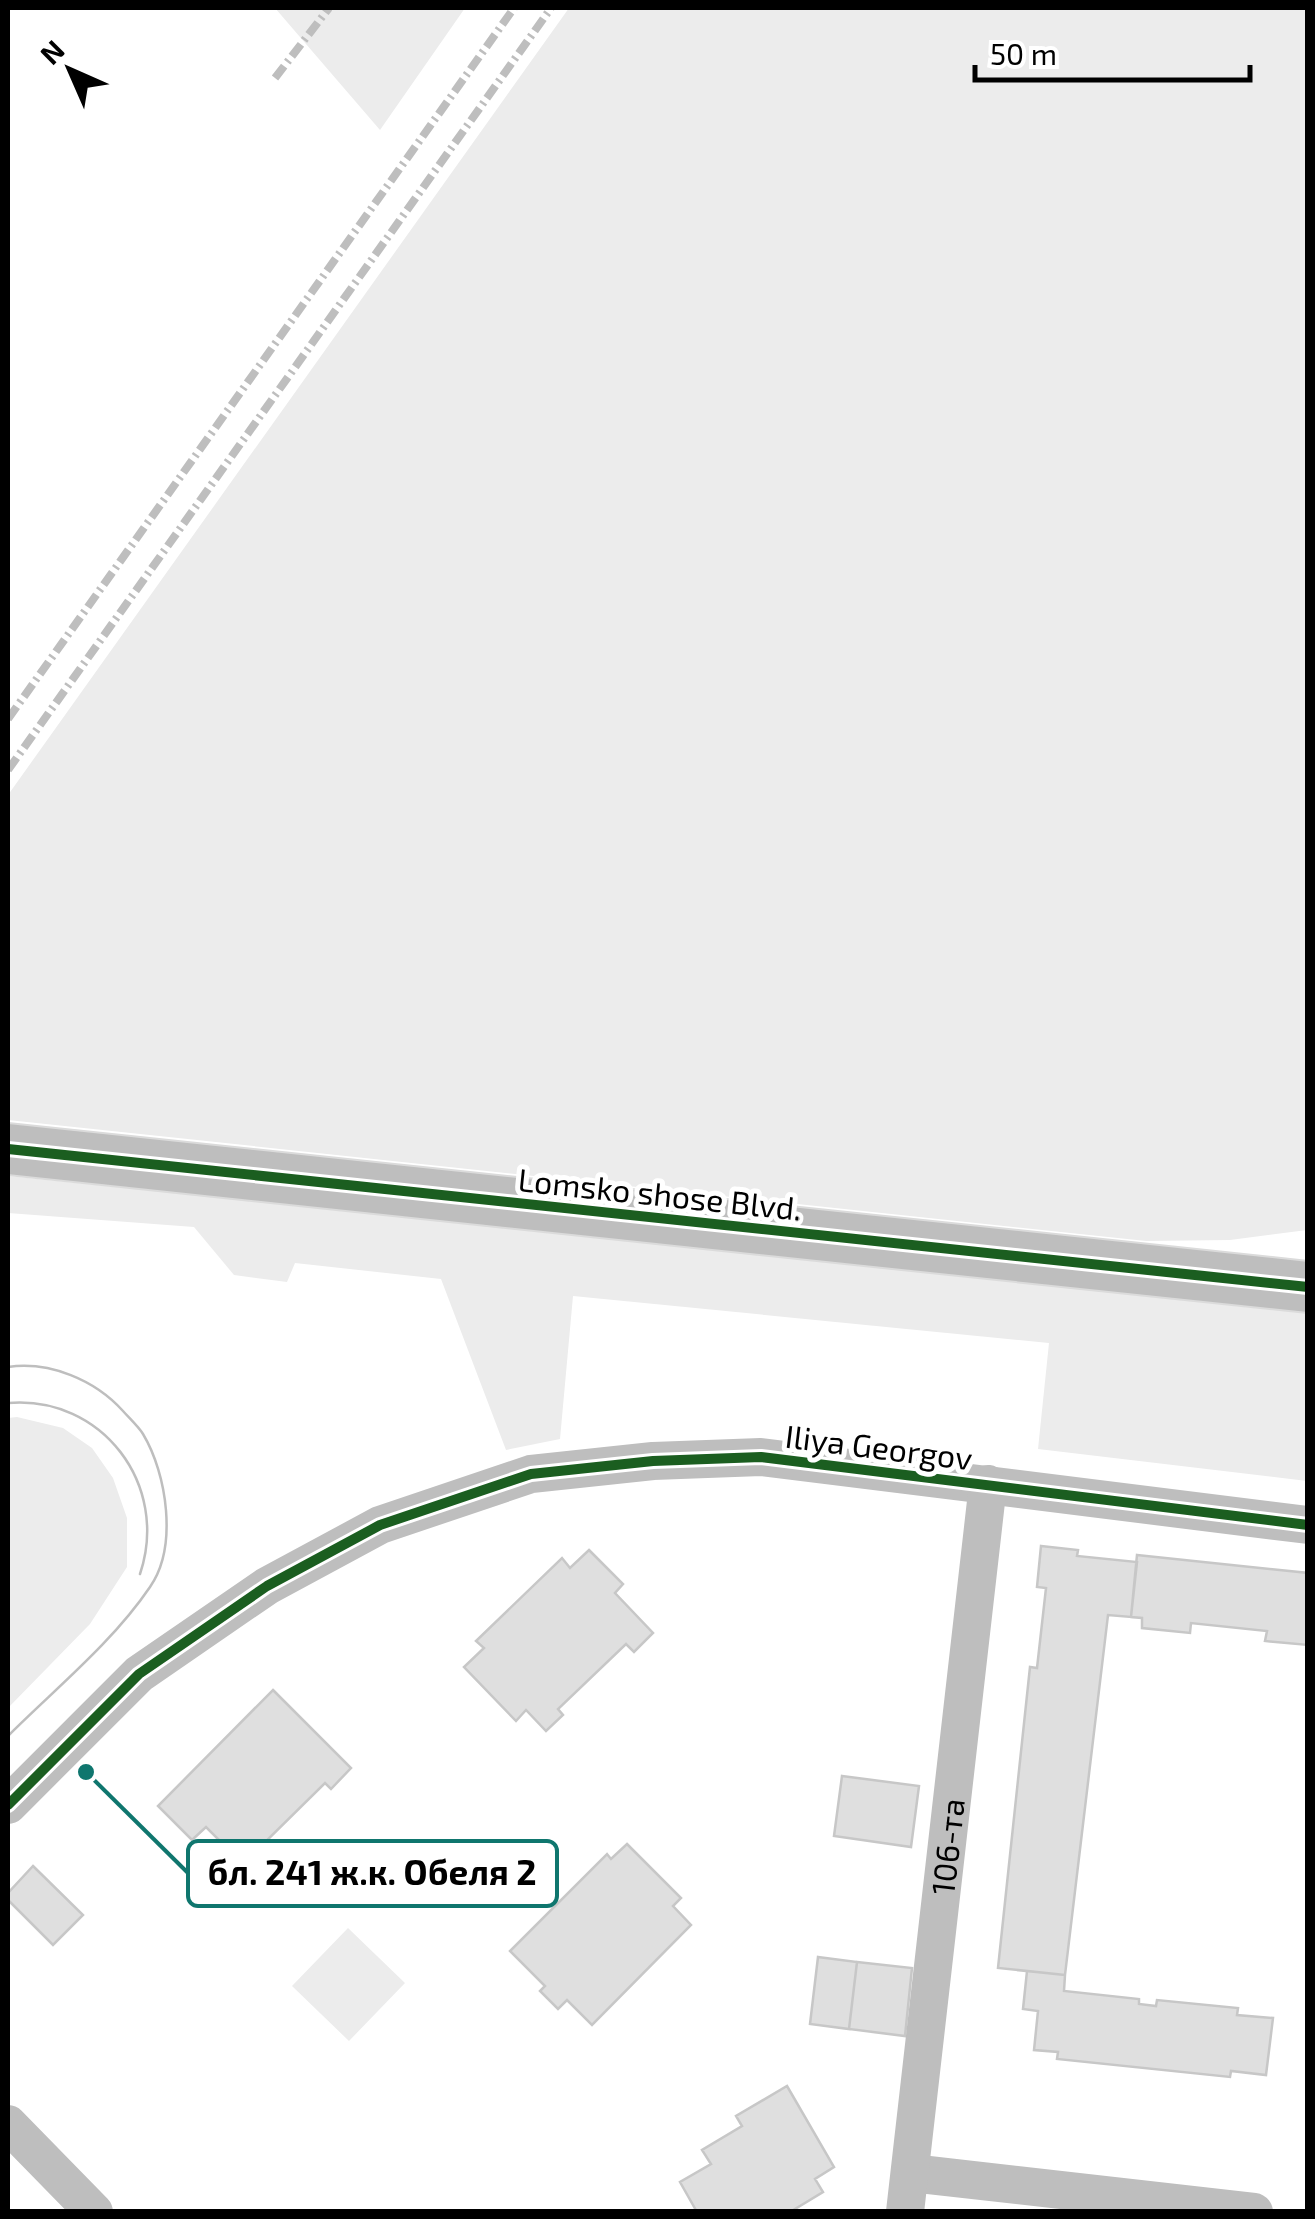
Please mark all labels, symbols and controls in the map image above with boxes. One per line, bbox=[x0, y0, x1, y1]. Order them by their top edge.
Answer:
north arrow bbox=[20, 20, 120, 120]
scale bar bbox=[975, 20, 1250, 82]
text: N bbox=[32, 32, 71, 71]
text: 50 m bbox=[990, 35, 1057, 71]
street label: Lomsko shose Blvd. bbox=[516, 1159, 804, 1227]
street label: Iliya Georgov bbox=[783, 1416, 975, 1476]
street label: 106-та bbox=[922, 1796, 971, 1897]
callout: бл. 241 ж.к. Обеля 2 bbox=[188, 1841, 557, 1906]
text: бл. 241 ж.к. Обеля 2 bbox=[207, 1850, 537, 1892]

